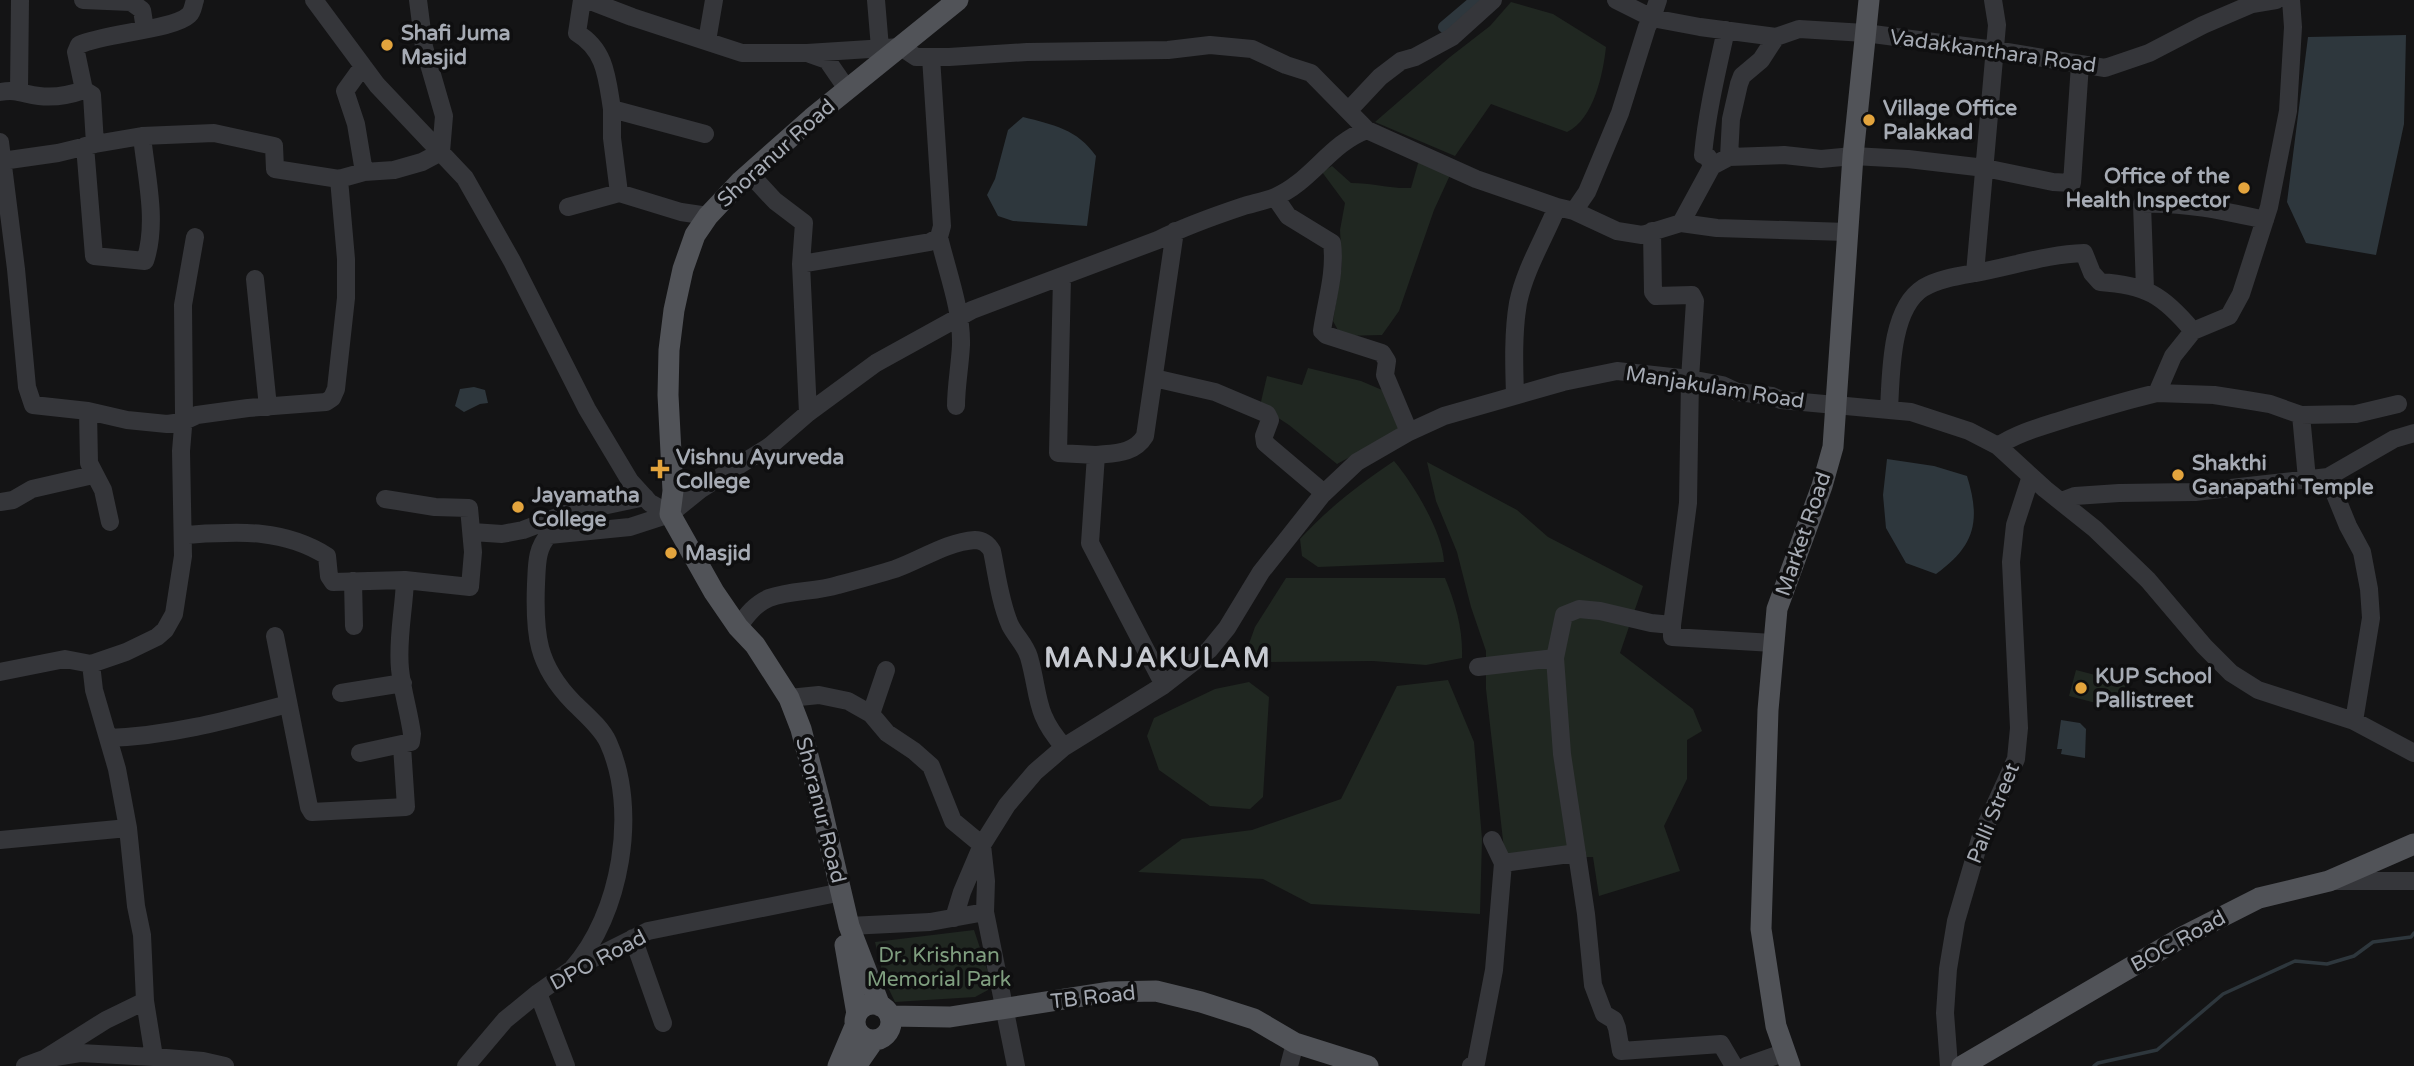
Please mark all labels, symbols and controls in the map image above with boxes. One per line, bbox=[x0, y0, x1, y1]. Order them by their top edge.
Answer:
place label: Shafi Juma Masjid bbox=[401, 21, 511, 70]
street label: Vadakkanthara Road bbox=[1888, 25, 2098, 78]
marker: Shafi Juma Masjid bbox=[379, 37, 395, 53]
street label: Shoranur Road bbox=[712, 94, 840, 213]
place label: Village Office Palakkad bbox=[1883, 96, 2017, 145]
marker: Village Office Palakkad bbox=[1861, 112, 1877, 128]
place label: Office of the Health Inspector bbox=[2066, 164, 2231, 213]
marker: Office of the Health Inspector bbox=[2236, 180, 2252, 196]
street label: Manjakulam Road bbox=[1624, 361, 1806, 414]
place label: Vishnu Ayurveda College bbox=[676, 445, 844, 494]
place label: Shakthi Ganapathi Temple bbox=[2192, 451, 2374, 500]
marker: Vishnu Ayurveda College bbox=[650, 459, 670, 479]
marker: Shakthi Ganapathi Temple bbox=[2170, 467, 2186, 483]
street label: Market Road bbox=[1771, 469, 1836, 599]
place label: Jayamatha College bbox=[531, 483, 640, 532]
marker: Jayamatha College bbox=[510, 499, 526, 515]
place label: Masjid bbox=[685, 541, 751, 566]
marker: Masjid bbox=[663, 545, 679, 561]
district label: MANJAKULAM bbox=[1044, 641, 1272, 675]
place label: KUP School Pallistreet bbox=[2095, 664, 2212, 713]
marker: KUP School Pallistreet bbox=[2073, 680, 2089, 696]
street label: Shoranur Road bbox=[790, 734, 851, 886]
street label: Palli Street bbox=[1962, 759, 2025, 867]
street label: BOC Road bbox=[2127, 905, 2230, 978]
street label: DPO Road bbox=[546, 925, 651, 996]
park label: Dr. Krishnan Memorial Park bbox=[867, 943, 1011, 992]
street label: TB Road bbox=[1049, 981, 1137, 1014]

